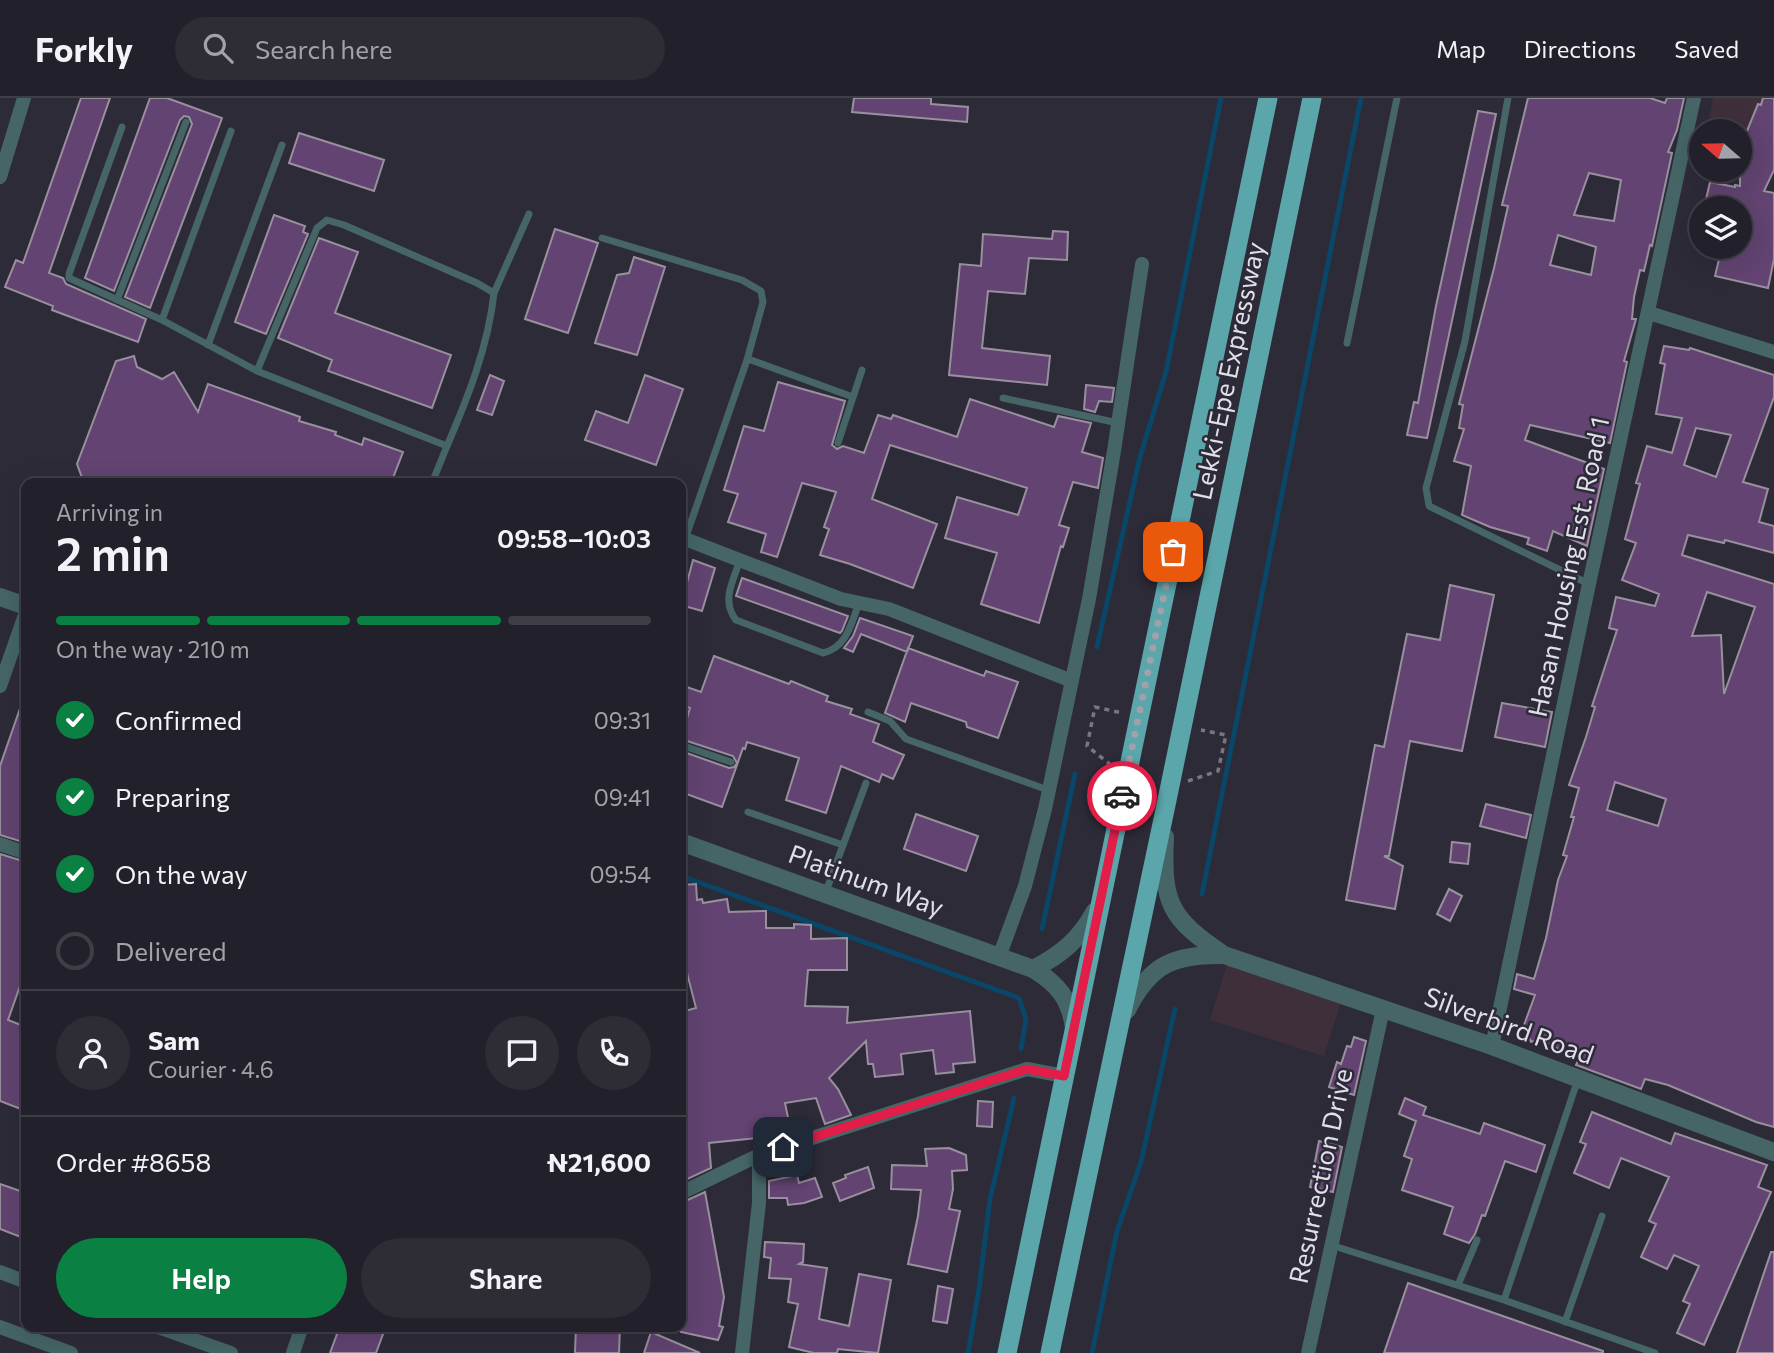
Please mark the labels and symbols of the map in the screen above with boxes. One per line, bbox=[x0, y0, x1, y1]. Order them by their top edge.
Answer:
north arrow bbox=[1689, 119, 1752, 182]
street label: Lekki-Epe Expressway bbox=[1185, 239, 1270, 503]
street label: Hasan Housing Est. Road 1 bbox=[1521, 414, 1615, 720]
pin bbox=[1143, 522, 1203, 582]
courier bbox=[1087, 761, 1157, 831]
street label: Platinum Way bbox=[785, 837, 948, 922]
street label: Silverbird Road bbox=[1420, 980, 1599, 1070]
street label: Resurrection Drive bbox=[1282, 1065, 1357, 1286]
pin bbox=[753, 1117, 813, 1177]

